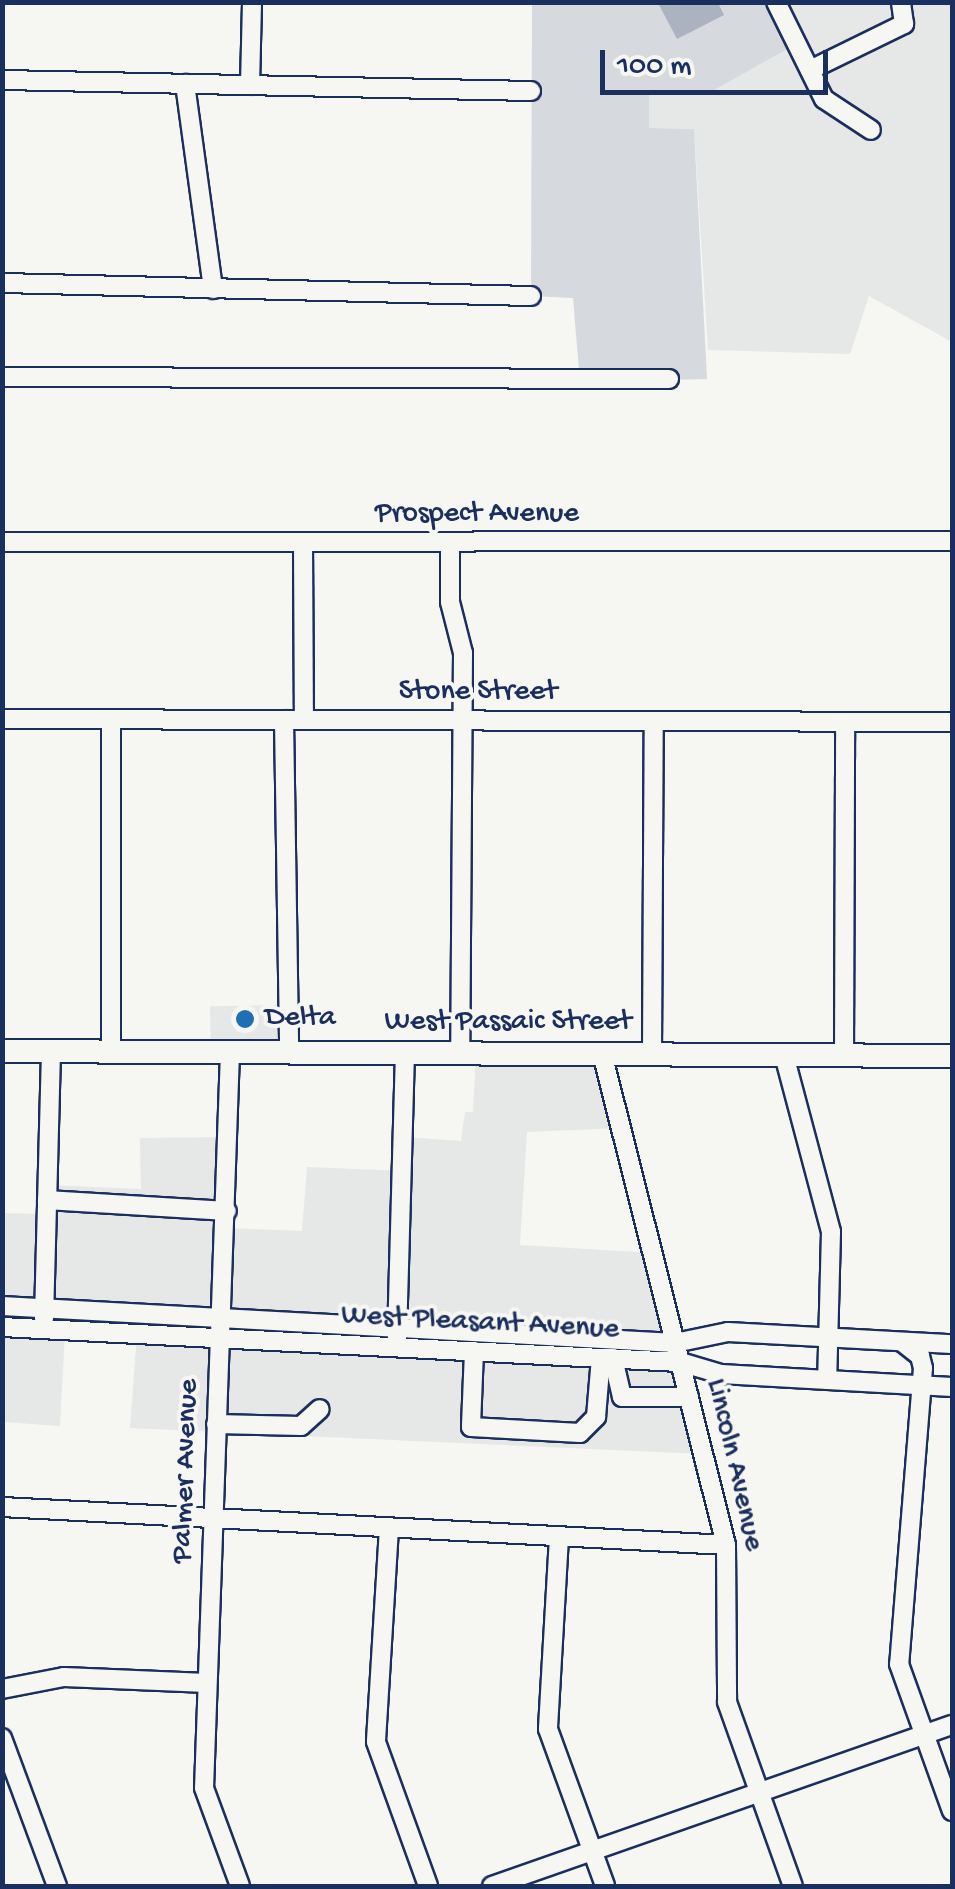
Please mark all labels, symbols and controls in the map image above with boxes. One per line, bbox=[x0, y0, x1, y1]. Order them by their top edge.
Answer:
scale bar bbox=[605, 30, 832, 92]
text: 100 m bbox=[617, 50, 692, 85]
street label: Prospect Avenue bbox=[375, 497, 579, 533]
street label: Stone Street bbox=[399, 675, 557, 711]
place label: Delta bbox=[265, 1001, 336, 1037]
street label: West Passaic Street bbox=[384, 1005, 632, 1041]
marker: Delta bbox=[234, 1008, 256, 1030]
street label: West Pleasant Avenue bbox=[340, 1299, 620, 1349]
street label: Lincoln Avenue bbox=[696, 1375, 770, 1555]
street label: Palmer Avenue bbox=[166, 1378, 208, 1564]

